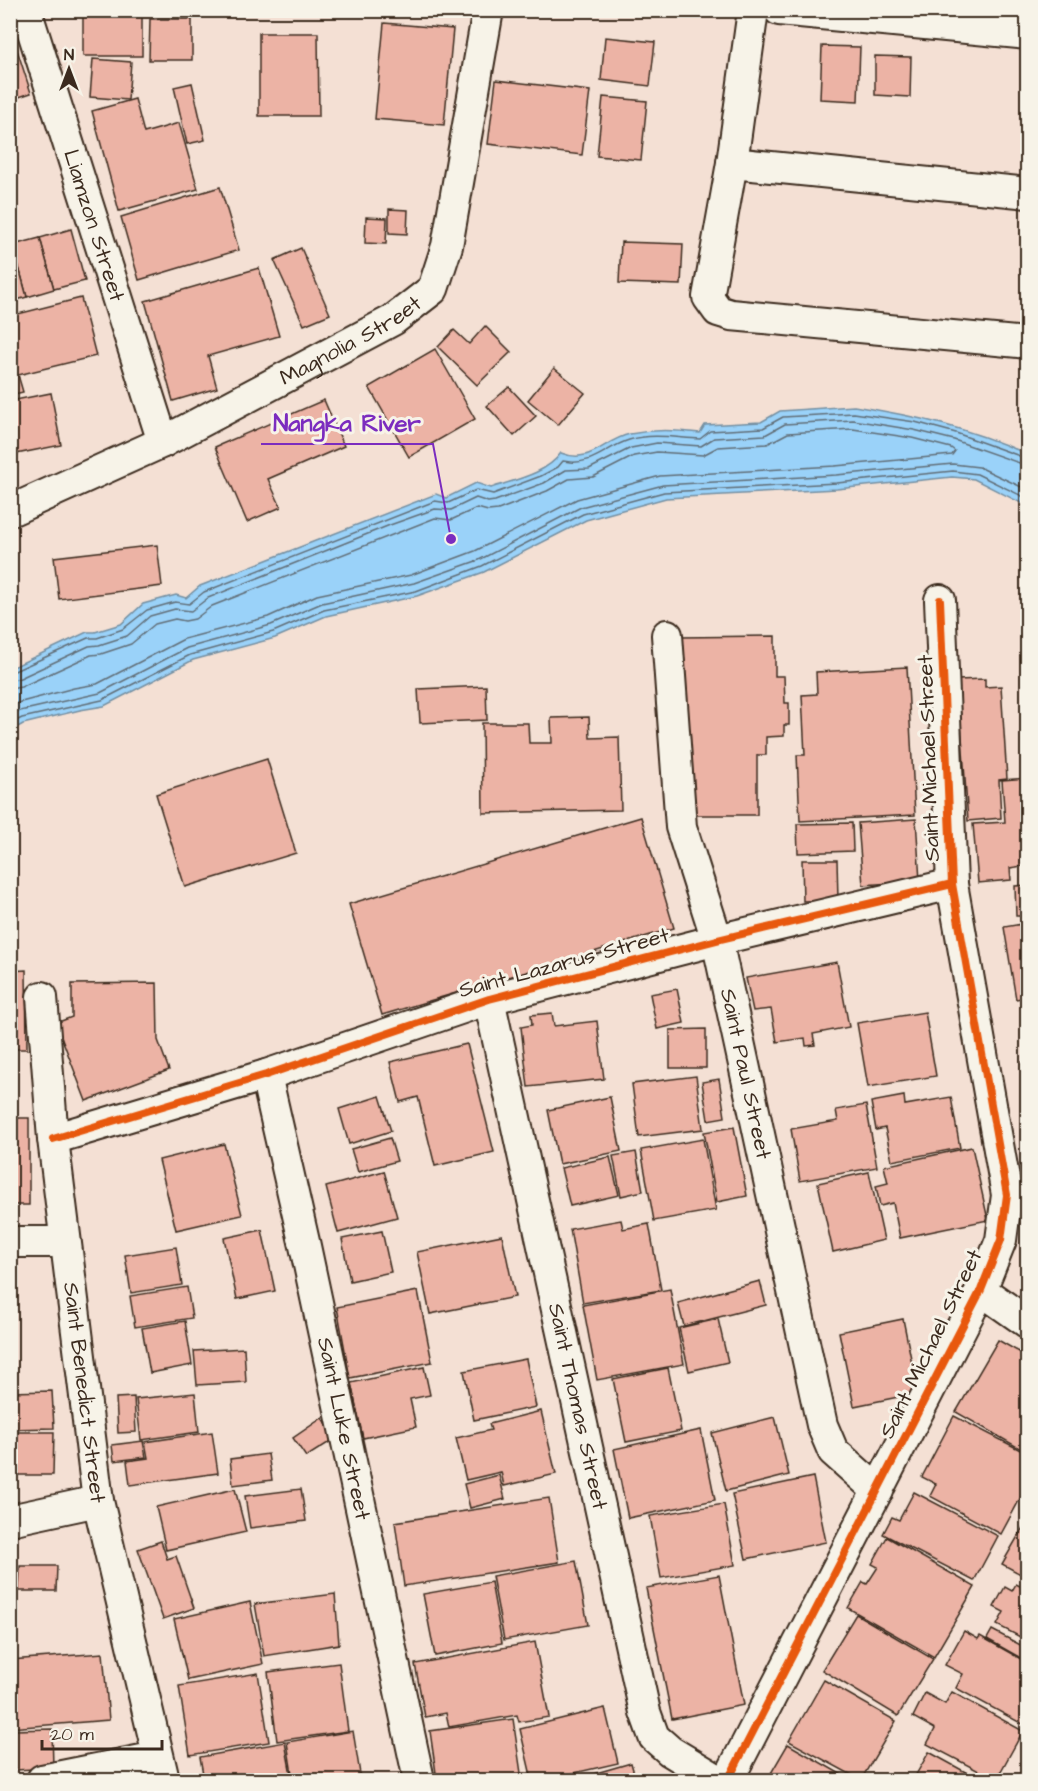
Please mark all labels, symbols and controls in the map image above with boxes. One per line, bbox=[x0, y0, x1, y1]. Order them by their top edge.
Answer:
north arrow bbox=[39, 39, 99, 99]
text: N bbox=[64, 44, 74, 66]
street label: Liamzon Street bbox=[56, 145, 133, 305]
street label: Magnolia Street bbox=[274, 288, 428, 393]
callout: Nangka River bbox=[261, 402, 433, 444]
text: Nangka River bbox=[273, 407, 422, 442]
street label: Saint Michael Street bbox=[910, 654, 948, 862]
street label: Saint Lazarus Street bbox=[455, 920, 673, 1006]
street label: Saint Paul Street bbox=[712, 985, 780, 1162]
street label: Saint Michael Street bbox=[872, 1244, 990, 1444]
street label: Saint Benedict Street bbox=[55, 1281, 114, 1505]
street label: Saint Thomas Street bbox=[540, 1300, 616, 1513]
street label: Saint Luke Street bbox=[309, 1334, 379, 1523]
scale bar bbox=[42, 1713, 162, 1751]
text: 20 m bbox=[51, 1722, 94, 1747]

